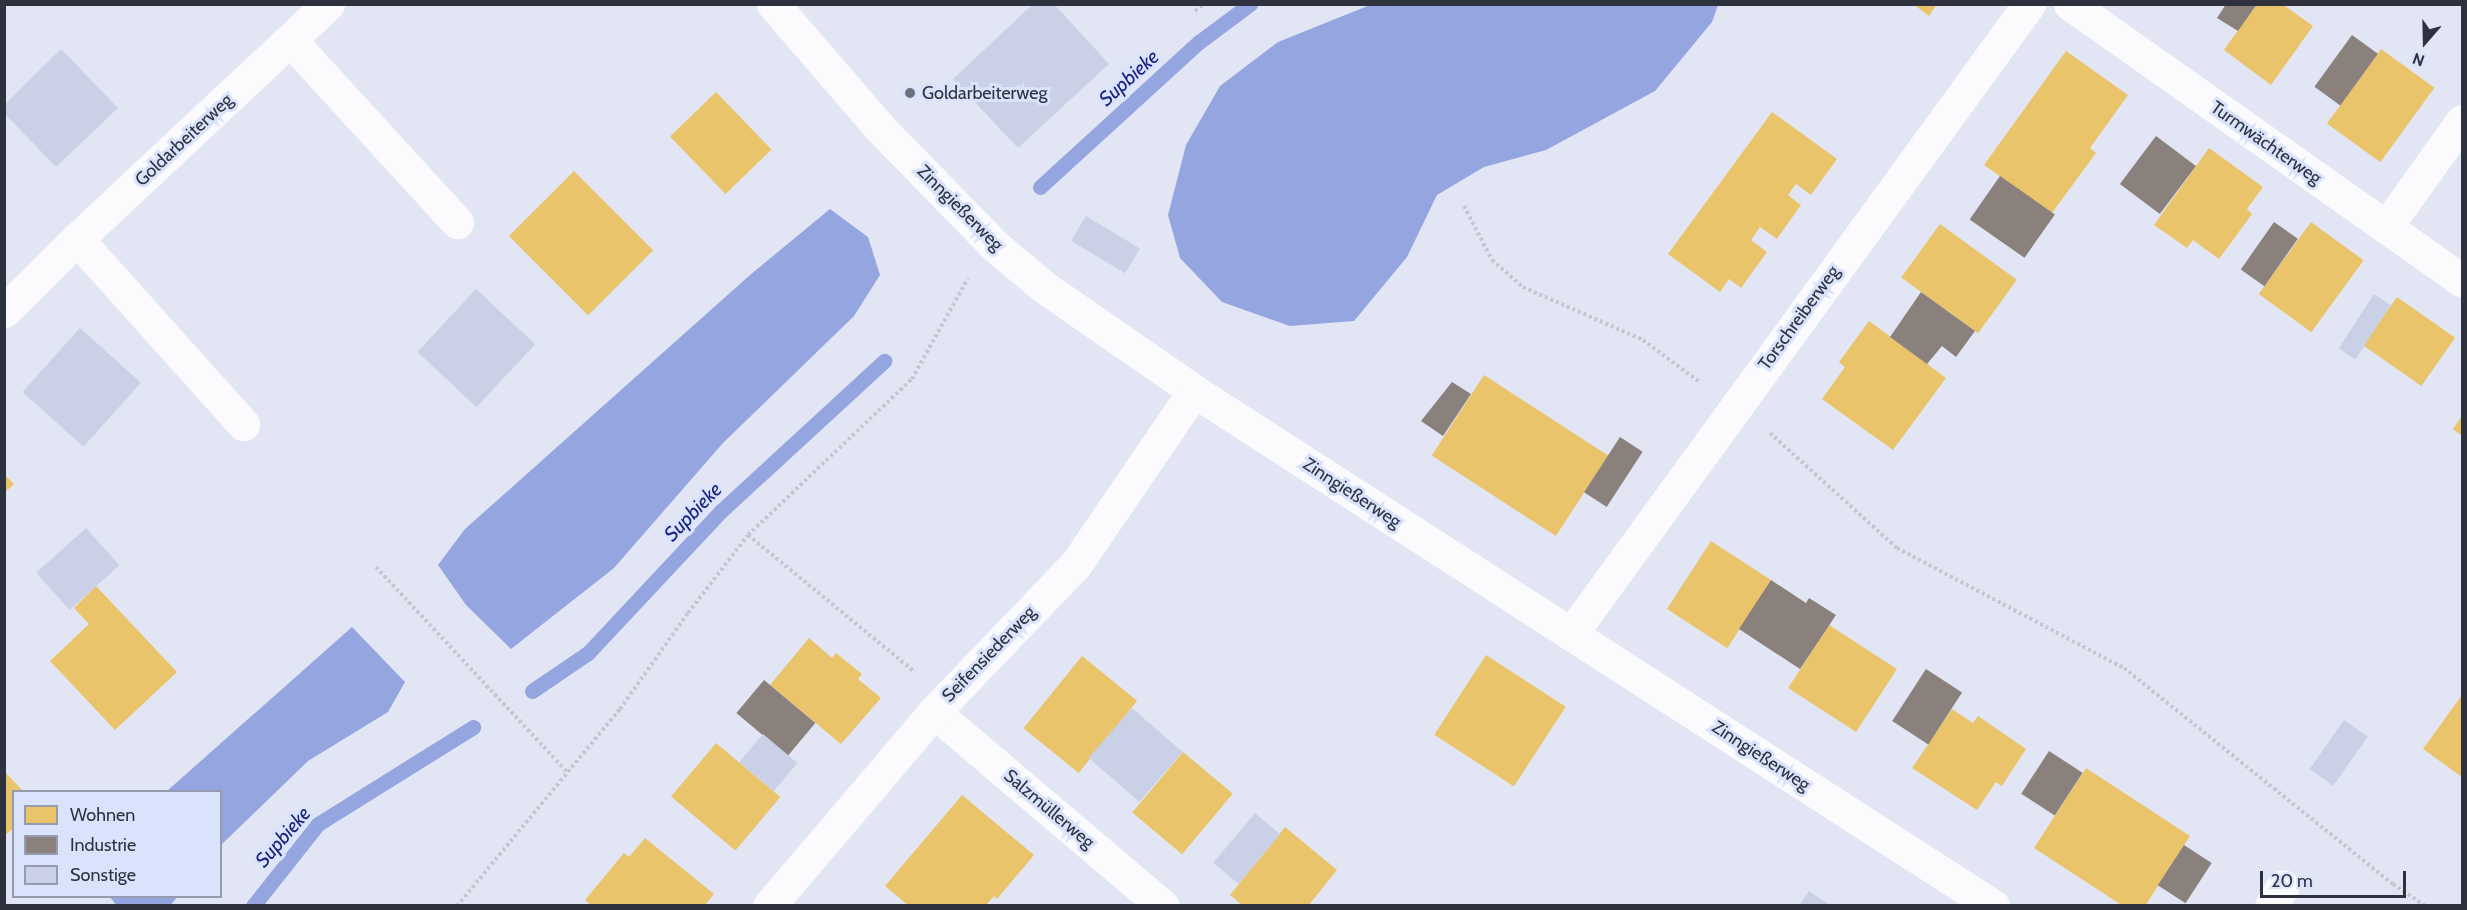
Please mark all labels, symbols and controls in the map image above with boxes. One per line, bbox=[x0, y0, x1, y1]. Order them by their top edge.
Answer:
north arrow bbox=[2395, 12, 2455, 72]
water label: Supbieke bbox=[1094, 45, 1164, 111]
text: N bbox=[2410, 49, 2427, 70]
place label: Goldarbeiterweg bbox=[922, 82, 1047, 104]
marker: Goldarbeiterweg bbox=[903, 86, 917, 100]
street label: Goldarbeiterweg bbox=[131, 89, 237, 191]
street label: Turmwächterweg bbox=[2206, 97, 2326, 189]
street label: Zinngießerweg bbox=[913, 161, 1007, 255]
street label: Torschreiberweg bbox=[1754, 262, 1844, 374]
street label: Zinngießerweg bbox=[1299, 453, 1405, 533]
water label: Supbieke bbox=[659, 478, 727, 546]
street label: Seifensiederweg bbox=[938, 601, 1040, 707]
street label: Zinngießerweg bbox=[1708, 716, 1814, 796]
street label: Salzmüllerweg bbox=[999, 765, 1099, 853]
legend bbox=[12, 790, 222, 898]
water label: Supbieke bbox=[250, 802, 316, 872]
text: Wohnen bbox=[70, 804, 135, 826]
text: Industrie bbox=[70, 834, 136, 856]
scale bar bbox=[2263, 859, 2408, 897]
text: Sonstige bbox=[70, 864, 136, 886]
text: 20 m bbox=[2271, 870, 2313, 892]

